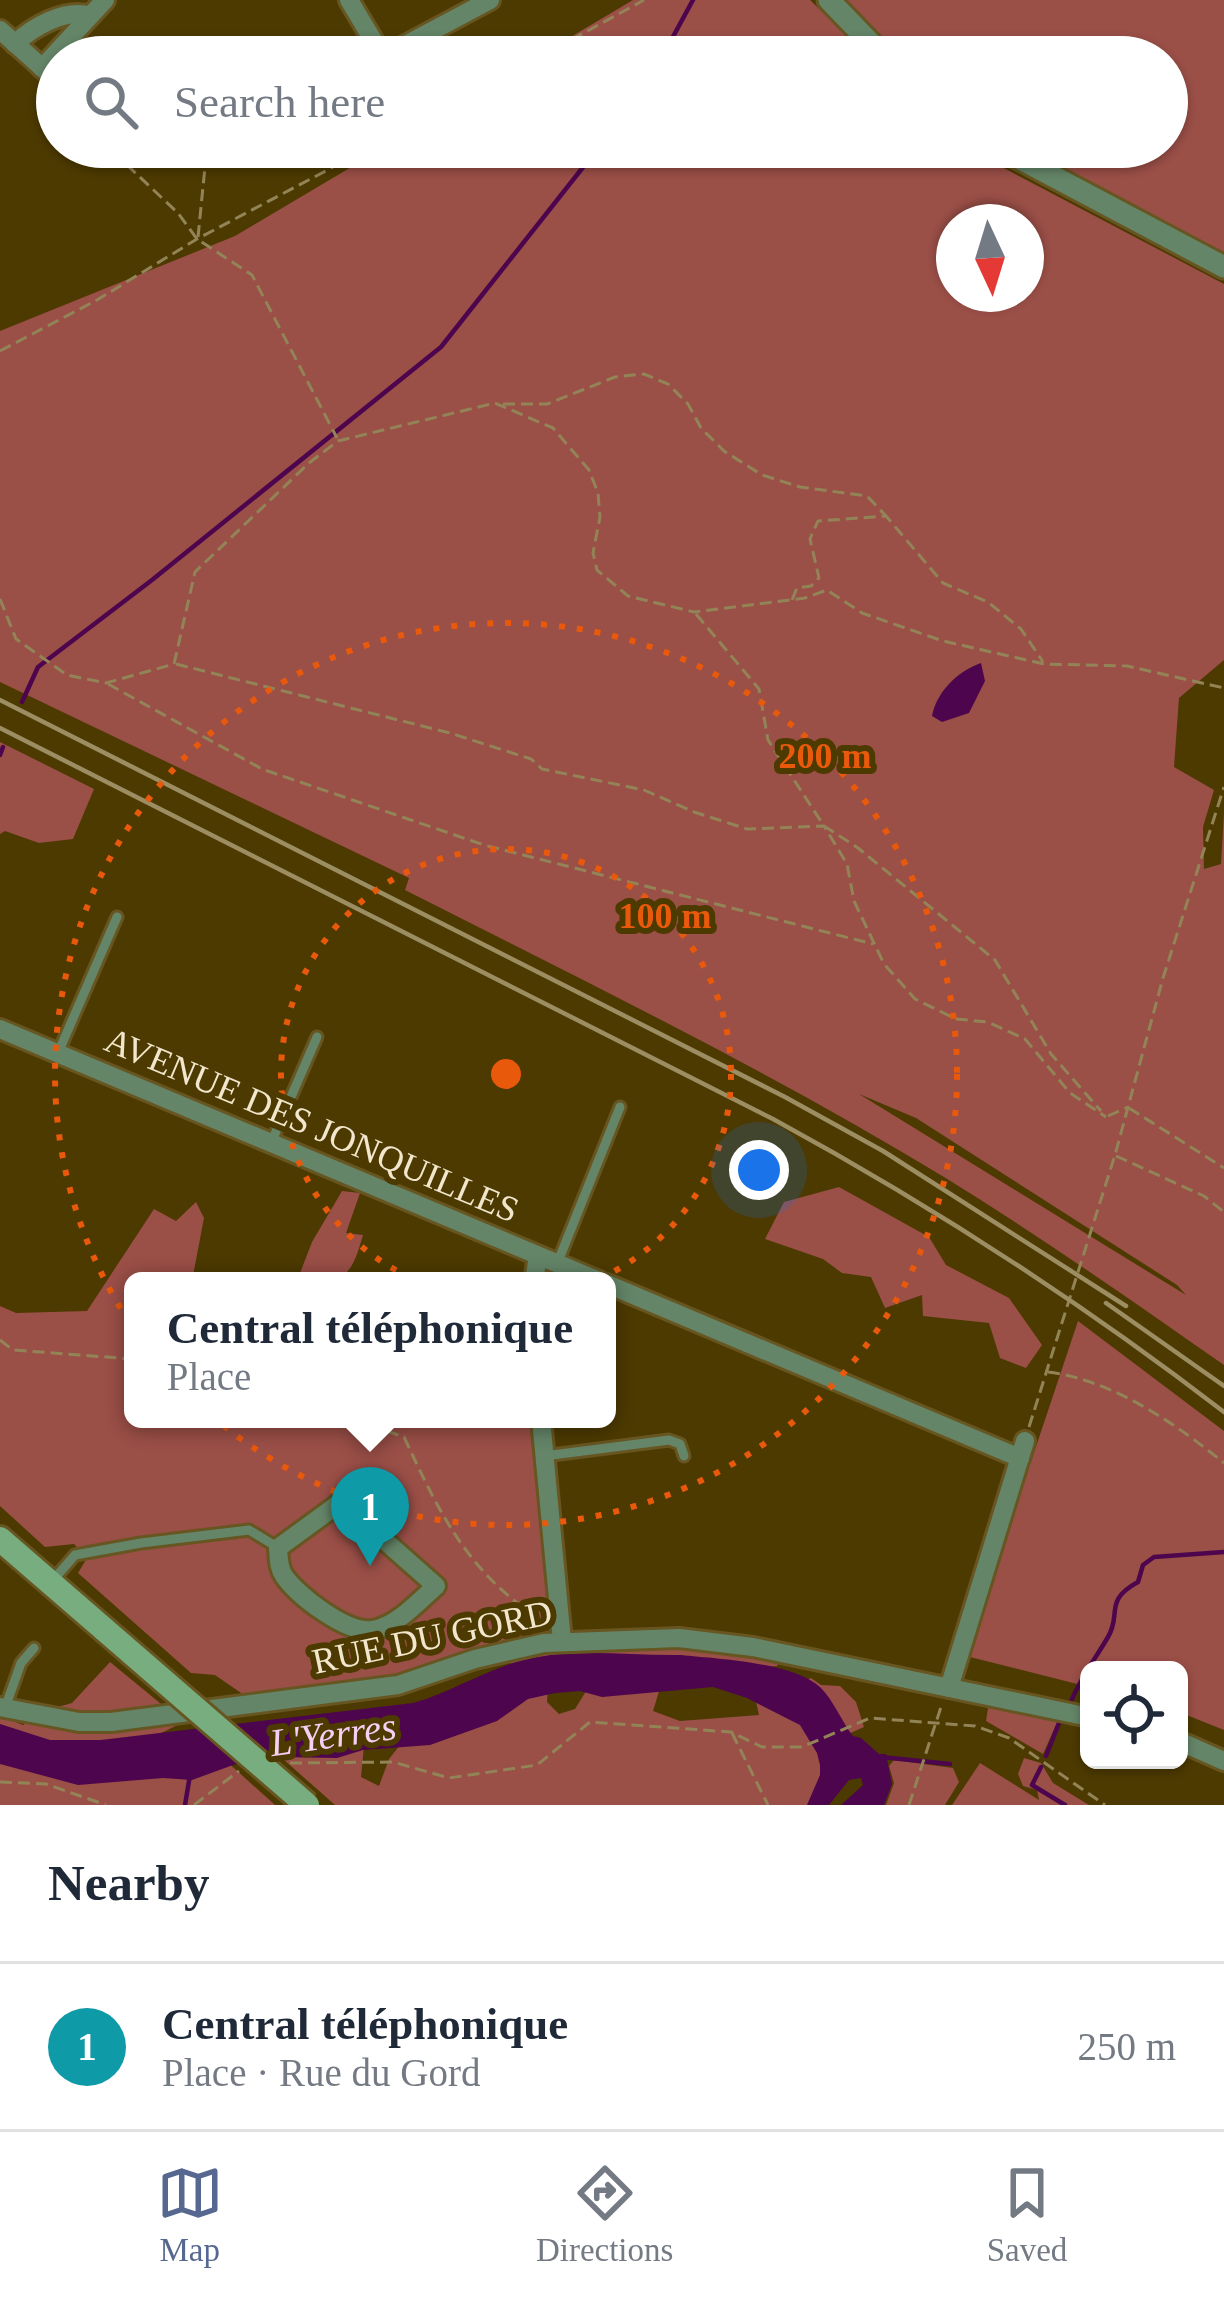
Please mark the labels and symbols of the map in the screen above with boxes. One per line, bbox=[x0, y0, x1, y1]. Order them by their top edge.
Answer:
north arrow bbox=[936, 204, 1044, 312]
text: 200 m bbox=[779, 736, 872, 776]
text: 100 m bbox=[619, 896, 712, 936]
street label: AVENUE DES JONQUILLES bbox=[99, 1020, 525, 1230]
centre of rings bbox=[485, 1053, 527, 1095]
your location bbox=[729, 1140, 789, 1200]
pin: 1 bbox=[331, 1467, 409, 1566]
street label: RUE DU GORD bbox=[309, 1592, 555, 1682]
water label: L'Yerres bbox=[266, 1704, 399, 1764]

